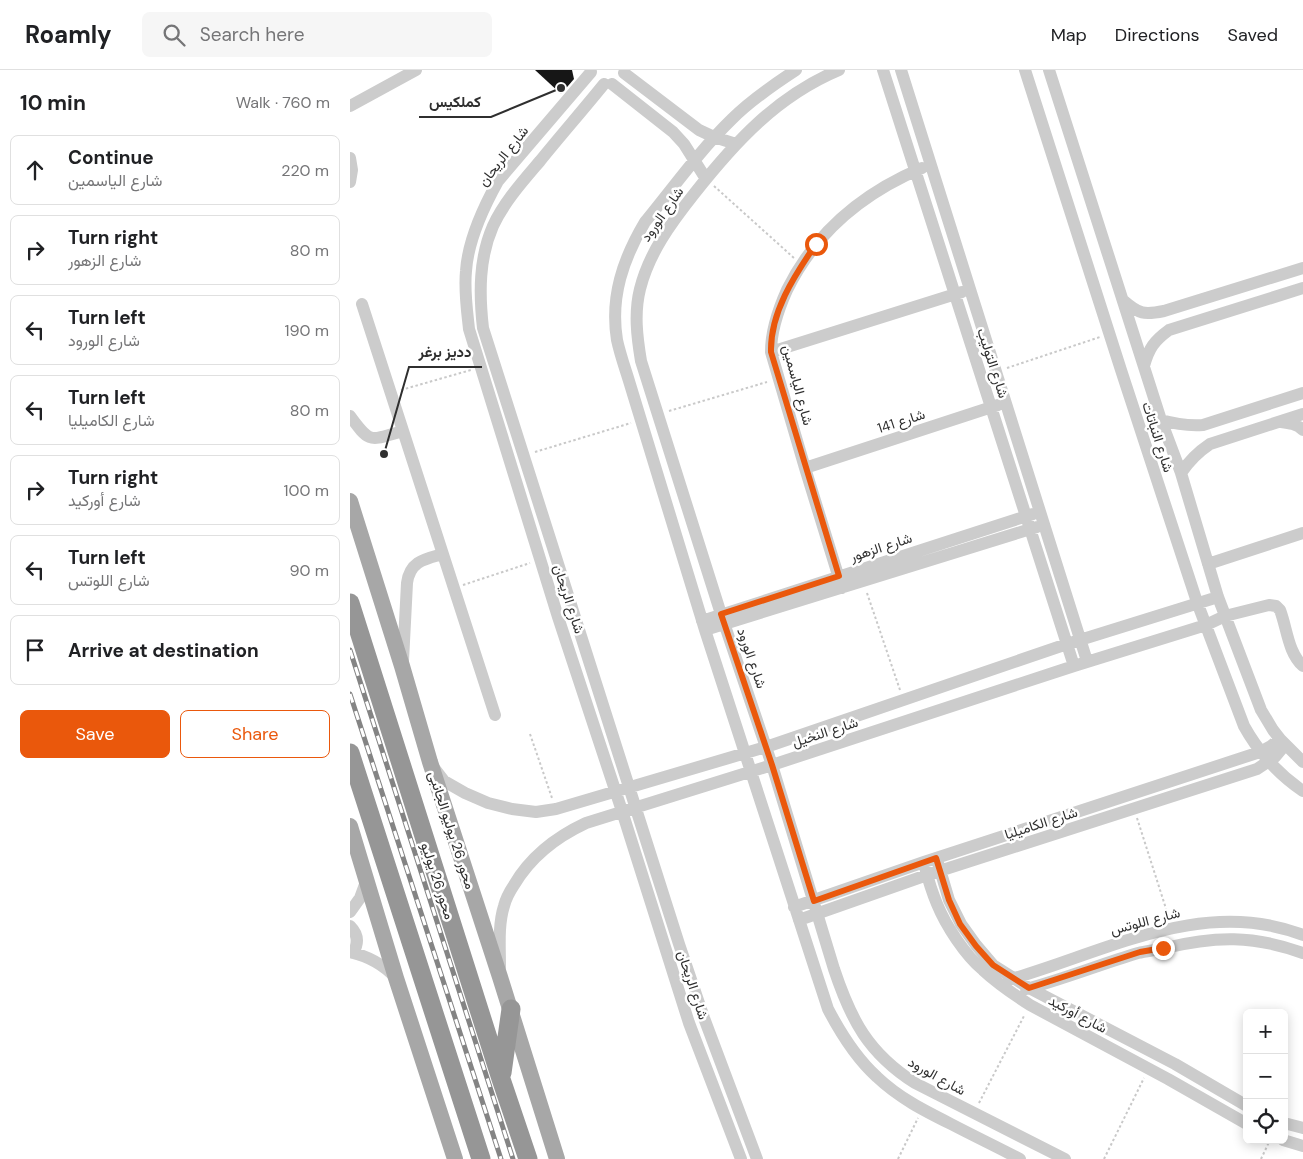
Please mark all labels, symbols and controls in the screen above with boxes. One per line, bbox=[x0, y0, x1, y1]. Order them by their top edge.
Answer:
search box bbox=[142, 12, 492, 57]
text: Roamly bbox=[25, 19, 112, 50]
icon: search bbox=[160, 21, 188, 49]
text: Search here bbox=[200, 22, 304, 47]
text: Map bbox=[1051, 23, 1087, 47]
text: Directions bbox=[1115, 23, 1200, 47]
text: Saved bbox=[1228, 23, 1278, 47]
callout: كملكيس bbox=[419, 87, 491, 117]
text: 10 min bbox=[20, 89, 86, 117]
text: Walk · 760 m bbox=[236, 92, 330, 113]
text: كملكيس bbox=[429, 92, 481, 112]
street label: شارع الريحان bbox=[474, 122, 534, 191]
text: Continue bbox=[68, 145, 154, 170]
icon: ahead bbox=[21, 156, 49, 184]
text: 220 m bbox=[281, 160, 329, 181]
text: شارع الياسمين bbox=[68, 170, 162, 191]
street label: شارع الورود bbox=[637, 183, 689, 246]
text: Turn right bbox=[68, 225, 158, 250]
route start bbox=[805, 233, 828, 256]
icon: right bbox=[21, 236, 49, 264]
text: 80 m bbox=[290, 240, 329, 261]
text: شارع الزهور bbox=[68, 250, 141, 271]
text: Turn left bbox=[68, 305, 146, 330]
icon: left bbox=[21, 316, 49, 344]
text: 190 m bbox=[285, 320, 329, 341]
street label: شارع التوليب bbox=[971, 326, 1013, 401]
text: شارع الورود bbox=[68, 330, 140, 351]
callout: دديز برغر bbox=[409, 337, 482, 367]
text: دديز برغر bbox=[417, 342, 472, 362]
street label: شارع الياسمين bbox=[777, 343, 817, 428]
text: Turn left bbox=[68, 385, 146, 410]
icon: left bbox=[21, 396, 49, 424]
text: 80 m bbox=[290, 400, 329, 421]
street label: شارع النباتات bbox=[1136, 400, 1178, 475]
street label: شارع 141 bbox=[875, 405, 928, 439]
text: شارع الكاميليا bbox=[68, 410, 155, 431]
text: Turn right bbox=[68, 465, 158, 490]
icon: right bbox=[21, 476, 49, 504]
text: 100 m bbox=[284, 480, 329, 501]
text: شارع أوركيد bbox=[68, 490, 141, 511]
street label: شارع الزهور bbox=[847, 529, 915, 568]
text: Turn left bbox=[68, 545, 146, 570]
icon: left bbox=[21, 556, 49, 584]
text: 90 m bbox=[289, 560, 329, 581]
street label: شارع الريحان bbox=[547, 562, 589, 636]
text: شارع اللوتس bbox=[68, 570, 150, 591]
street label: شارع الورود bbox=[731, 625, 771, 691]
icon: arrive bbox=[21, 636, 49, 664]
text: Arrive at destination bbox=[68, 638, 259, 663]
button: Save bbox=[20, 710, 170, 758]
button: Share bbox=[180, 710, 330, 758]
street label: شارع النخيل bbox=[790, 713, 861, 753]
street label: محور 26 يوليو الجانبى bbox=[425, 769, 479, 891]
street label: شارع الكاميليا bbox=[1002, 803, 1080, 845]
street label: محور 26 يوليو bbox=[418, 840, 458, 922]
street label: شارع اللوتس bbox=[1108, 903, 1182, 941]
route end bbox=[1152, 937, 1175, 960]
street label: شارع الريحان bbox=[671, 948, 713, 1022]
street label: شارع أوركيد bbox=[1045, 991, 1110, 1039]
map controls bbox=[1243, 1009, 1288, 1144]
button: + bbox=[1243, 1009, 1288, 1054]
street label: شارع الورود bbox=[904, 1053, 969, 1101]
button: − bbox=[1243, 1054, 1288, 1099]
button: locate bbox=[1243, 1099, 1288, 1144]

